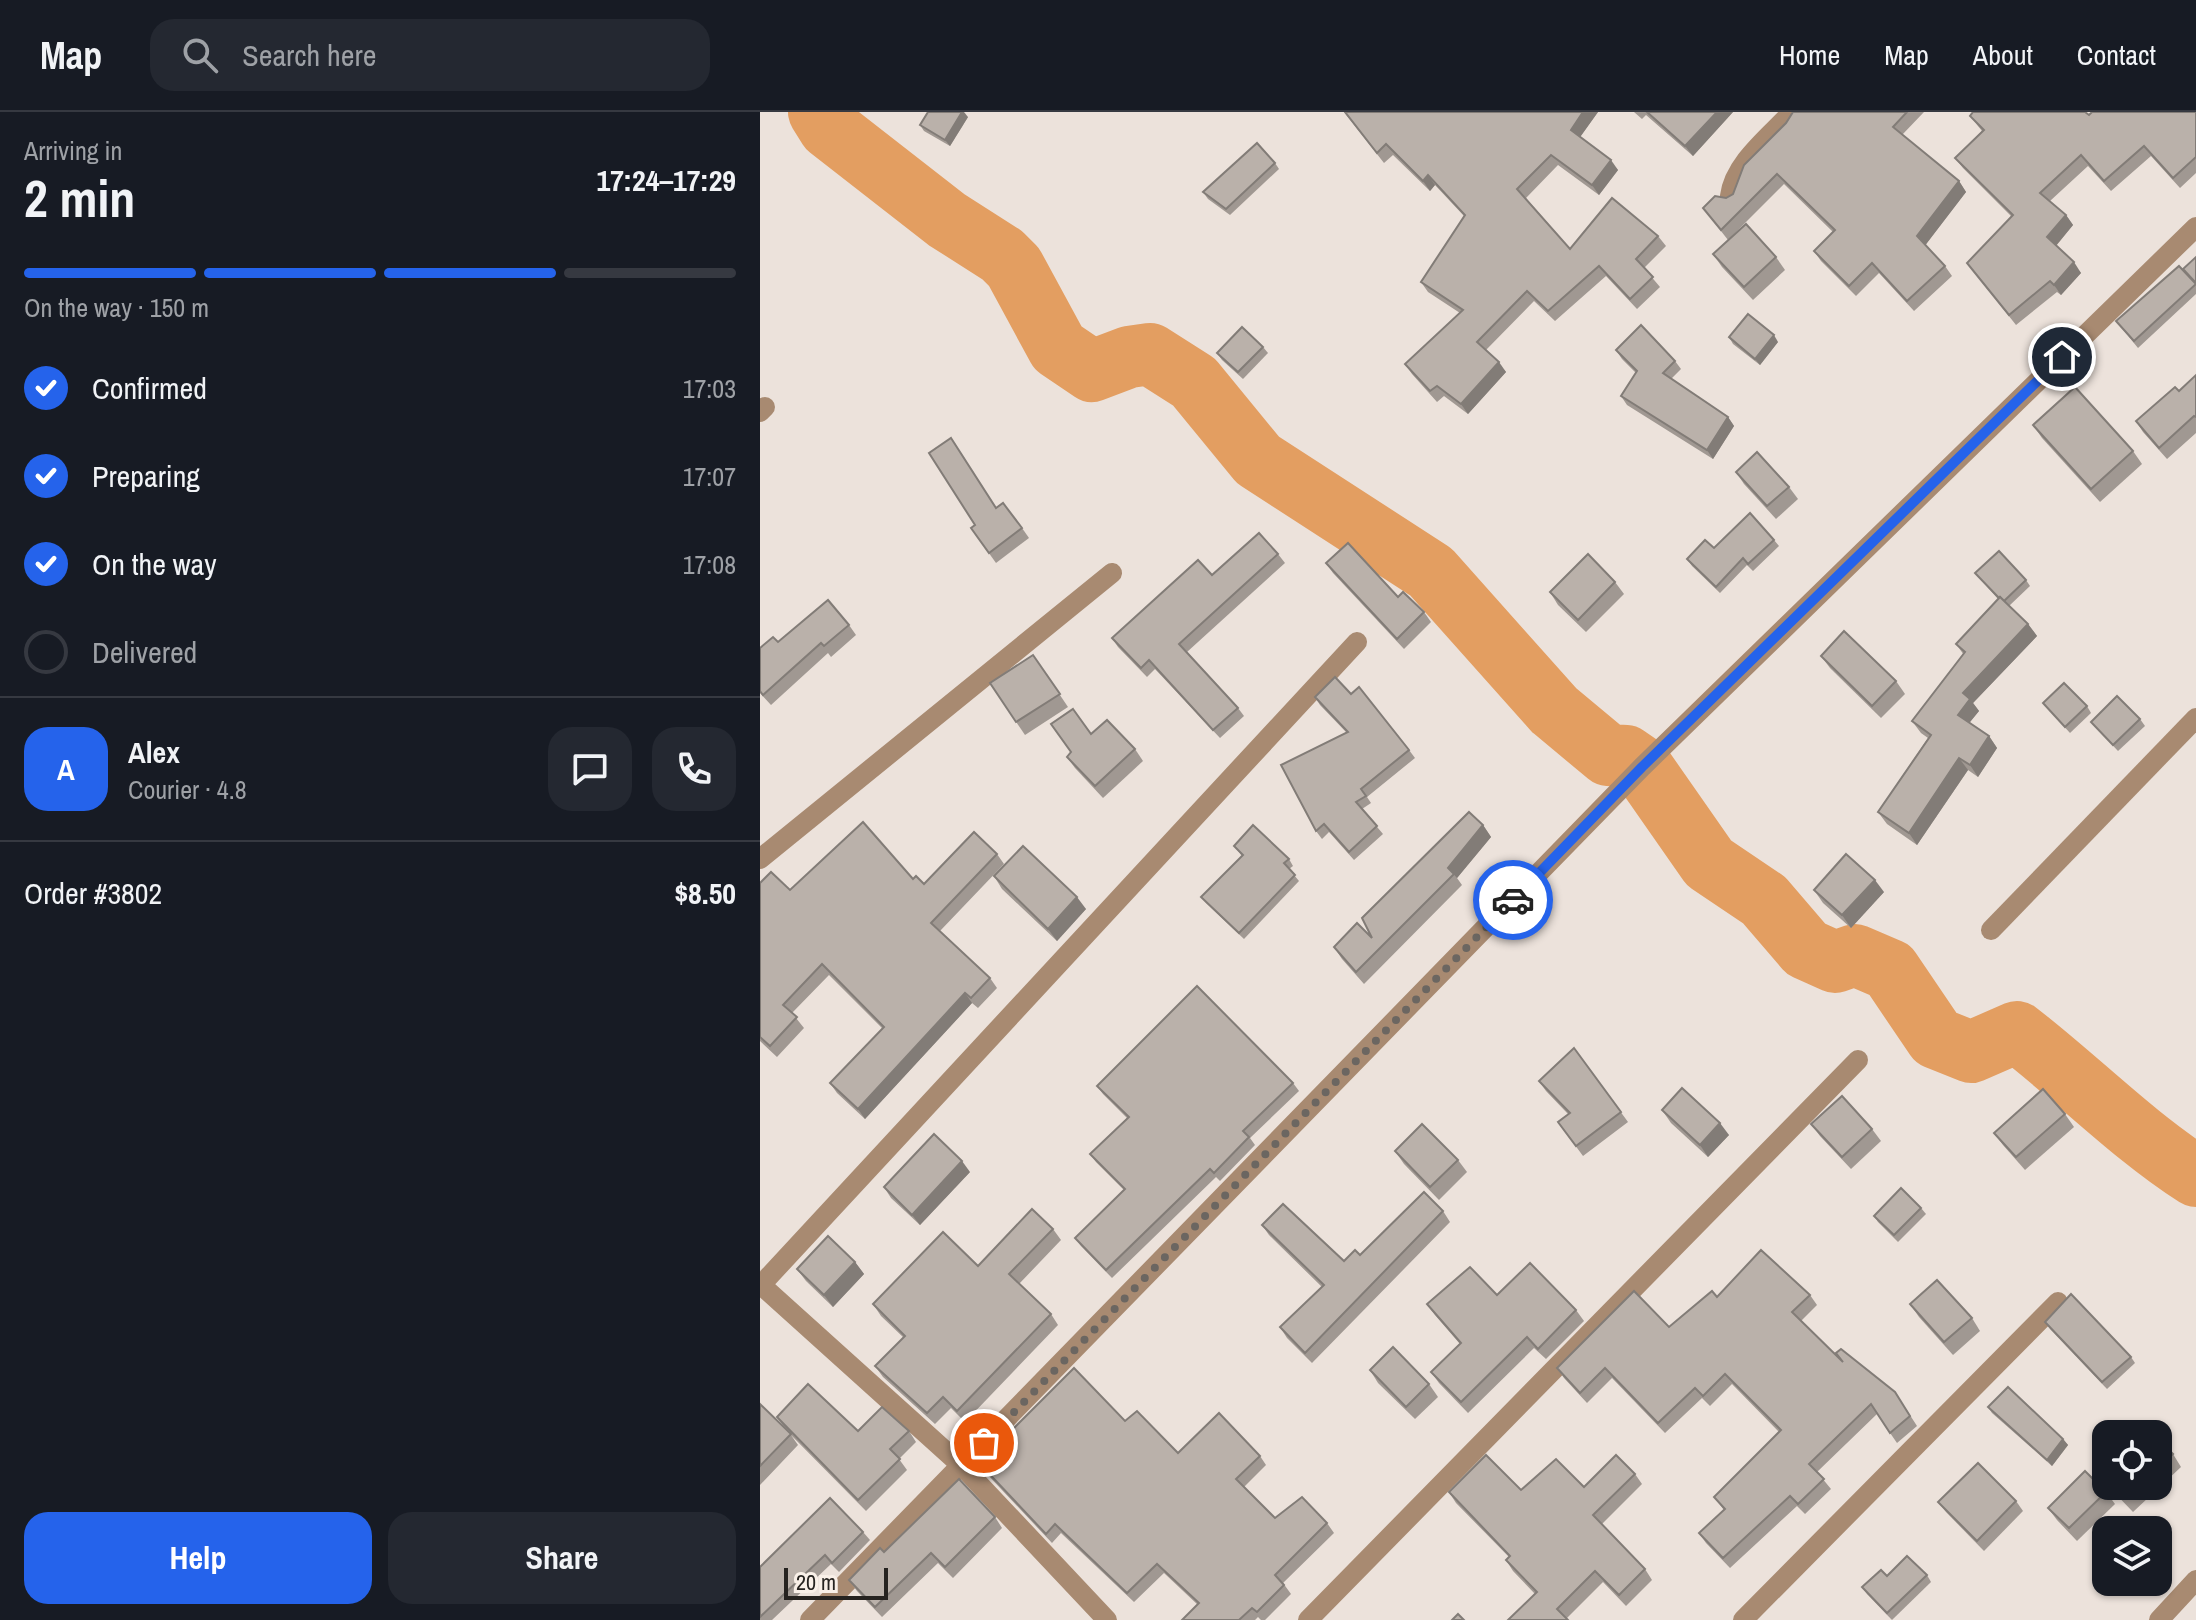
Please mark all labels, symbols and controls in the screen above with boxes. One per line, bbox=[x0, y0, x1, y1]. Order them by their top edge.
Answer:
search box bbox=[150, 19, 710, 91]
text: Map bbox=[40, 30, 102, 81]
icon: search bbox=[178, 33, 222, 77]
text: Search here bbox=[242, 35, 376, 75]
text: Home bbox=[1779, 36, 1840, 74]
text: Map bbox=[1884, 36, 1929, 74]
text: About bbox=[1973, 36, 2033, 74]
text: Contact bbox=[2077, 36, 2156, 74]
text: Arriving in bbox=[24, 133, 122, 168]
text: 17:24–17:29 bbox=[597, 160, 736, 200]
text: 2 min bbox=[24, 163, 135, 233]
text: On the way · 150 m bbox=[24, 290, 209, 325]
pin bbox=[2028, 323, 2096, 391]
icon: home bbox=[2040, 335, 2084, 379]
icon: check bbox=[24, 366, 68, 410]
text: Confirmed bbox=[92, 368, 207, 408]
text: 17:03 bbox=[683, 371, 736, 406]
icon: check bbox=[24, 454, 68, 498]
text: Preparing bbox=[92, 456, 200, 496]
text: 17:07 bbox=[683, 459, 736, 494]
icon: check bbox=[24, 542, 68, 586]
text: On the way bbox=[92, 544, 216, 584]
text: 17:08 bbox=[683, 547, 736, 582]
text: Delivered bbox=[92, 632, 197, 672]
button: chat bbox=[548, 727, 632, 811]
button: phone bbox=[652, 727, 736, 811]
text: Alex bbox=[128, 732, 180, 772]
text: A bbox=[57, 749, 75, 789]
text: Courier · 4.8 bbox=[128, 772, 247, 807]
courier bbox=[1473, 860, 1553, 940]
text: Order #3802 bbox=[24, 873, 162, 913]
text: $8.50 bbox=[674, 873, 736, 913]
icon: car bbox=[1491, 878, 1535, 922]
pin bbox=[950, 1409, 1018, 1477]
map controls bbox=[2092, 1420, 2172, 1596]
button: locate bbox=[2092, 1420, 2172, 1500]
icon: bag bbox=[962, 1421, 1006, 1465]
button: Help bbox=[24, 1512, 372, 1604]
button: Share bbox=[388, 1512, 736, 1604]
button: layers bbox=[2092, 1516, 2172, 1596]
scale bar bbox=[784, 1564, 888, 1600]
text: 20 m bbox=[796, 1567, 836, 1597]

